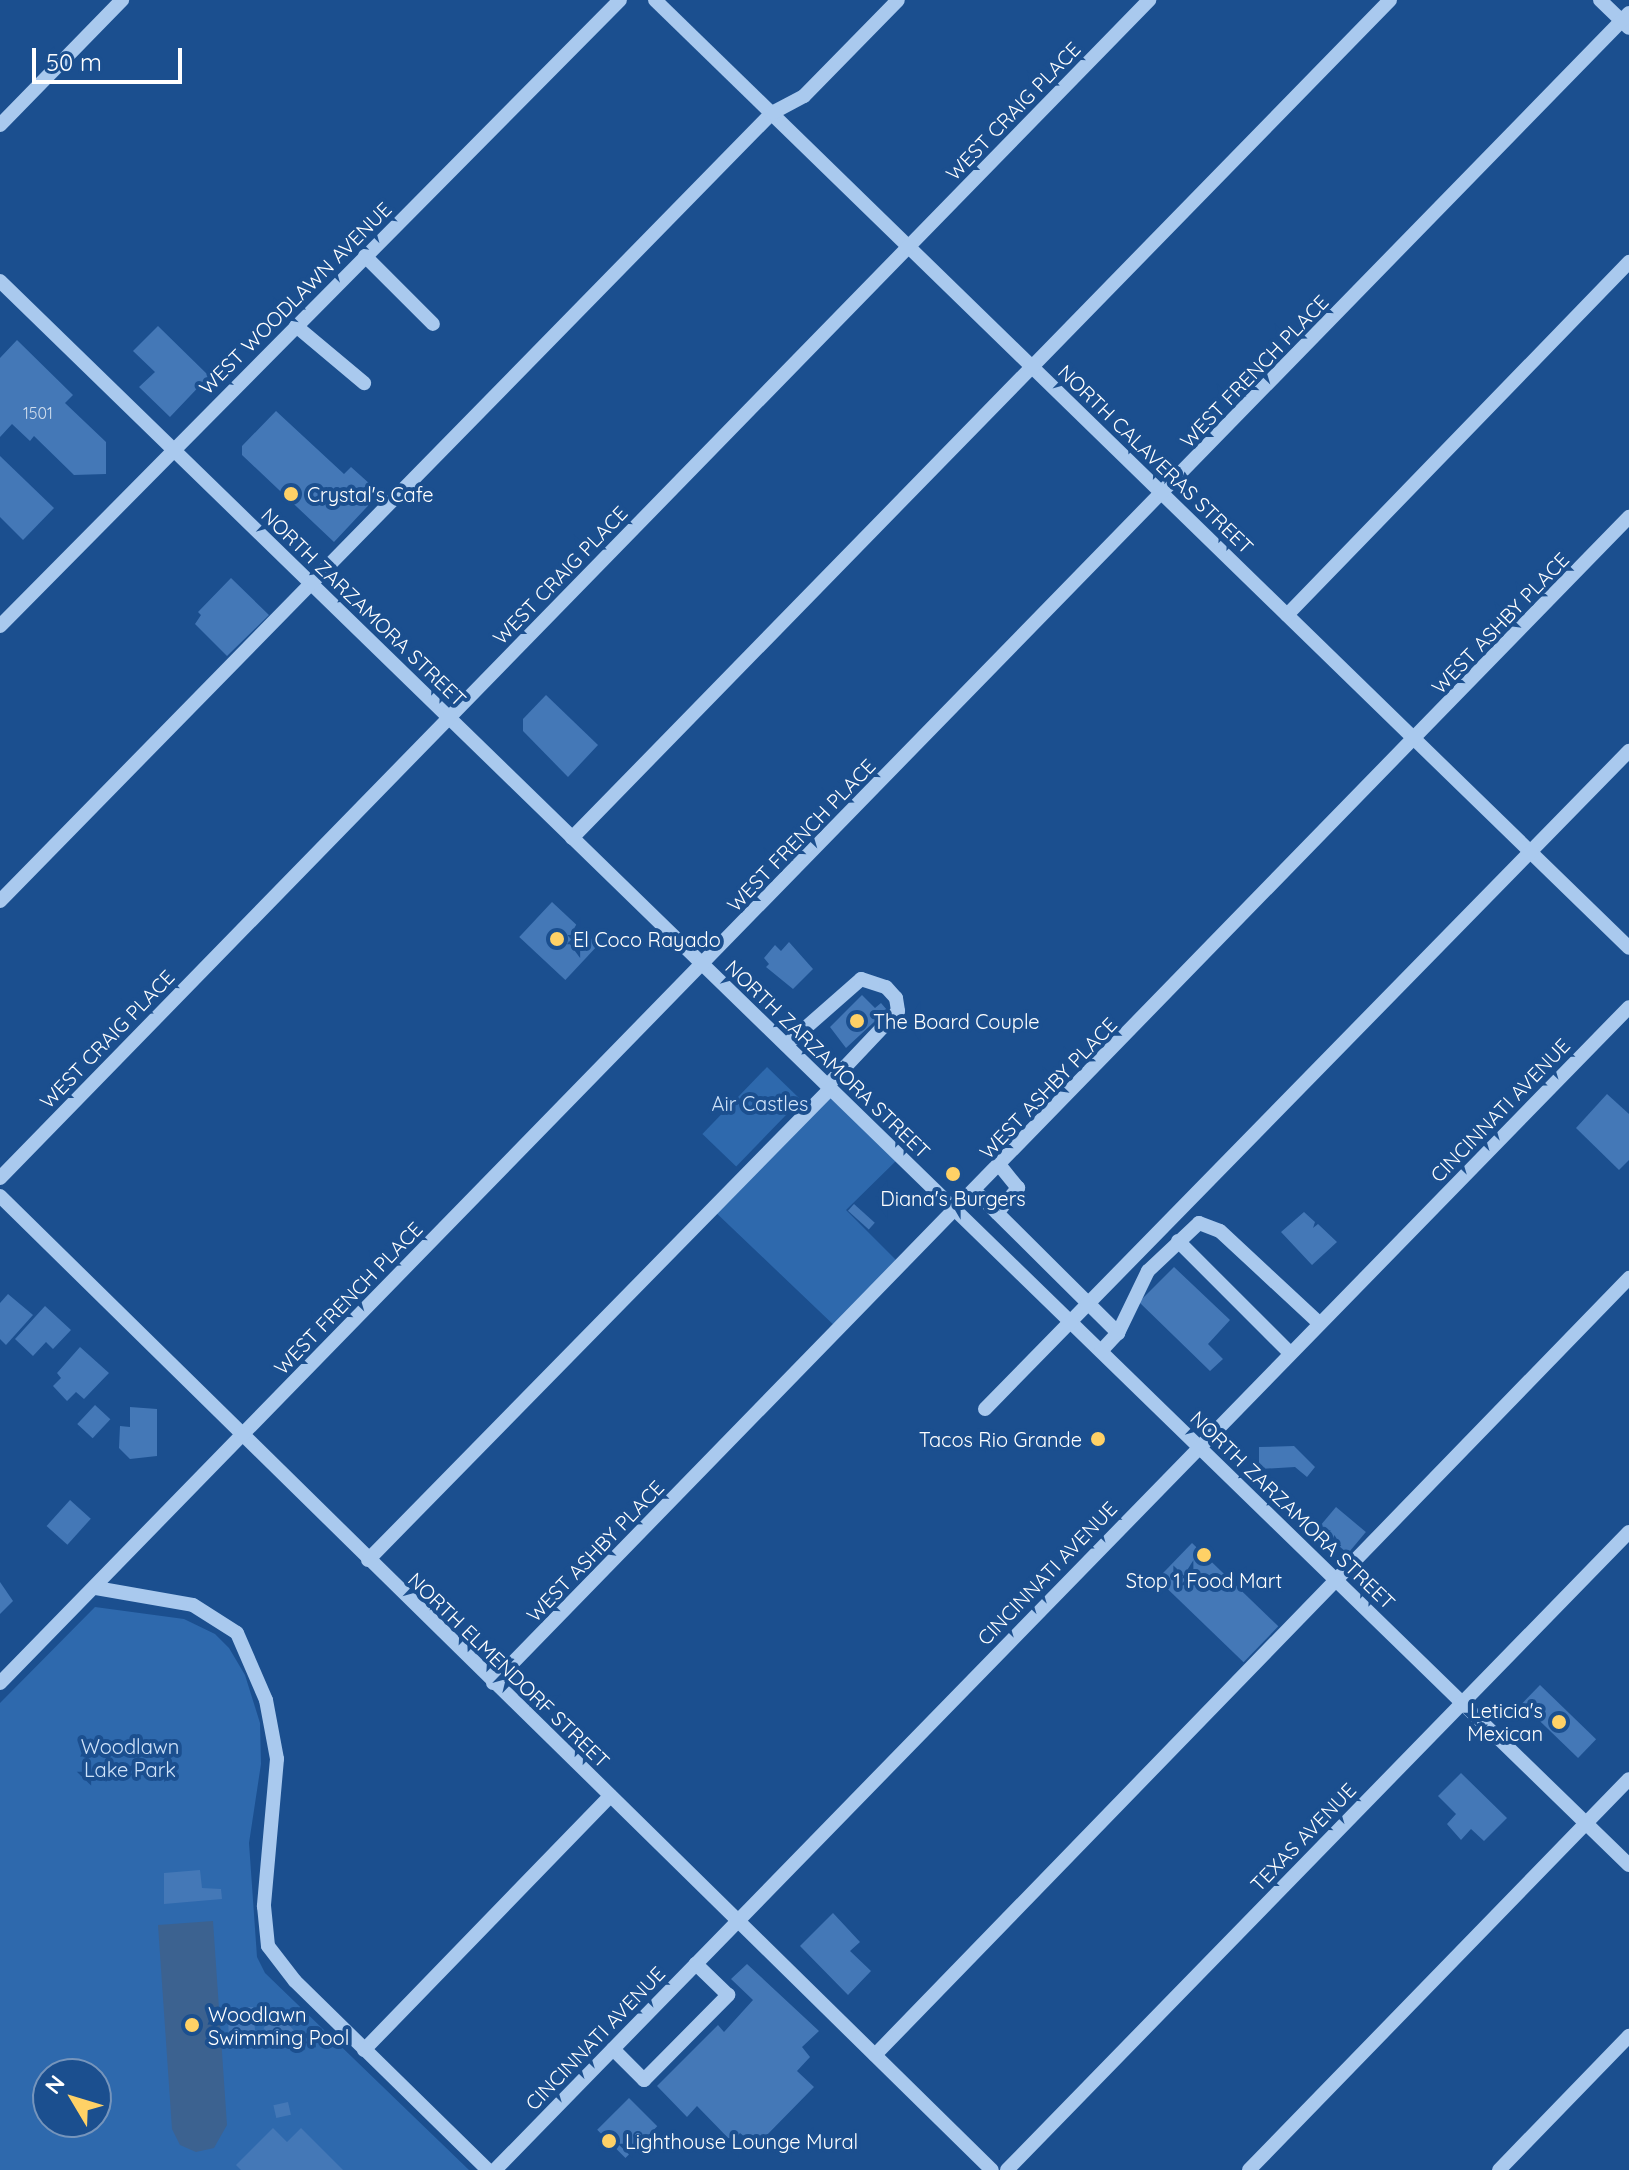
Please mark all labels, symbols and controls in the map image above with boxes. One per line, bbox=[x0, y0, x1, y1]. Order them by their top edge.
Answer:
scale bar bbox=[36, 32, 186, 82]
street label: WEST CRAIG PLACE bbox=[941, 37, 1085, 185]
text: 50 m bbox=[46, 47, 102, 77]
street label: WEST WOODLAWN AVENUE bbox=[194, 197, 396, 399]
street label: WEST FRENCH PLACE bbox=[1175, 290, 1333, 452]
street label: NORTH CALAVERAS STREET bbox=[1053, 359, 1259, 559]
house number: 1501 bbox=[23, 403, 53, 423]
place label: Crystal's Cafe bbox=[307, 482, 433, 506]
marker: Crystal's Cafe bbox=[282, 485, 300, 503]
street label: WEST CRAIG PLACE bbox=[488, 501, 632, 649]
street label: NORTH ZARZAMORA STREET bbox=[257, 503, 471, 711]
street label: WEST ASHBY PLACE bbox=[1426, 547, 1574, 699]
street label: WEST FRENCH PLACE bbox=[722, 754, 880, 916]
place label: El Coco Rayado bbox=[573, 927, 721, 951]
marker: El Coco Rayado bbox=[548, 930, 566, 948]
street label: NORTH ZARZAMORA STREET bbox=[721, 955, 935, 1163]
street label: WEST CRAIG PLACE bbox=[35, 965, 179, 1113]
place label: The Board Couple bbox=[873, 1009, 1040, 1033]
marker: The Board Couple bbox=[848, 1012, 866, 1030]
street label: WEST ASHBY PLACE bbox=[974, 1012, 1122, 1164]
street label: CINCINNATI AVENUE bbox=[1425, 1033, 1575, 1187]
park label: Air Castles bbox=[712, 1091, 808, 1115]
marker: Diana's Burgers bbox=[944, 1165, 962, 1183]
place label: Diana's Burgers bbox=[880, 1186, 1026, 1210]
street label: WEST FRENCH PLACE bbox=[269, 1217, 427, 1379]
street label: NORTH ZARZAMORA STREET bbox=[1186, 1406, 1400, 1614]
place label: Tacos Rio Grande bbox=[919, 1427, 1082, 1451]
marker: Tacos Rio Grande bbox=[1089, 1430, 1107, 1448]
street label: WEST ASHBY PLACE bbox=[521, 1475, 669, 1627]
street label: CINCINNATI AVENUE bbox=[972, 1496, 1122, 1650]
marker: Stop 1 Food Mart bbox=[1195, 1546, 1213, 1564]
street label: NORTH ELMENDORF STREET bbox=[403, 1567, 615, 1773]
place label: Stop 1 Food Mart bbox=[1126, 1568, 1282, 1592]
place label: Leticia's Mexican bbox=[1467, 1698, 1543, 1745]
marker: Leticia's Mexican bbox=[1550, 1713, 1568, 1731]
park label: Woodlawn Lake Park bbox=[81, 1734, 179, 1781]
street label: TEXAS AVENUE bbox=[1245, 1778, 1361, 1896]
street label: CINCINNATI AVENUE bbox=[520, 1961, 670, 2115]
place label: Woodlawn Swimming Pool bbox=[208, 2002, 349, 2049]
marker: Woodlawn Swimming Pool bbox=[183, 2016, 201, 2034]
north arrow bbox=[32, 2058, 112, 2138]
text: N bbox=[39, 2069, 71, 2099]
place label: Lighthouse Lounge Mural bbox=[625, 2129, 858, 2153]
marker: Lighthouse Lounge Mural bbox=[600, 2132, 618, 2150]

